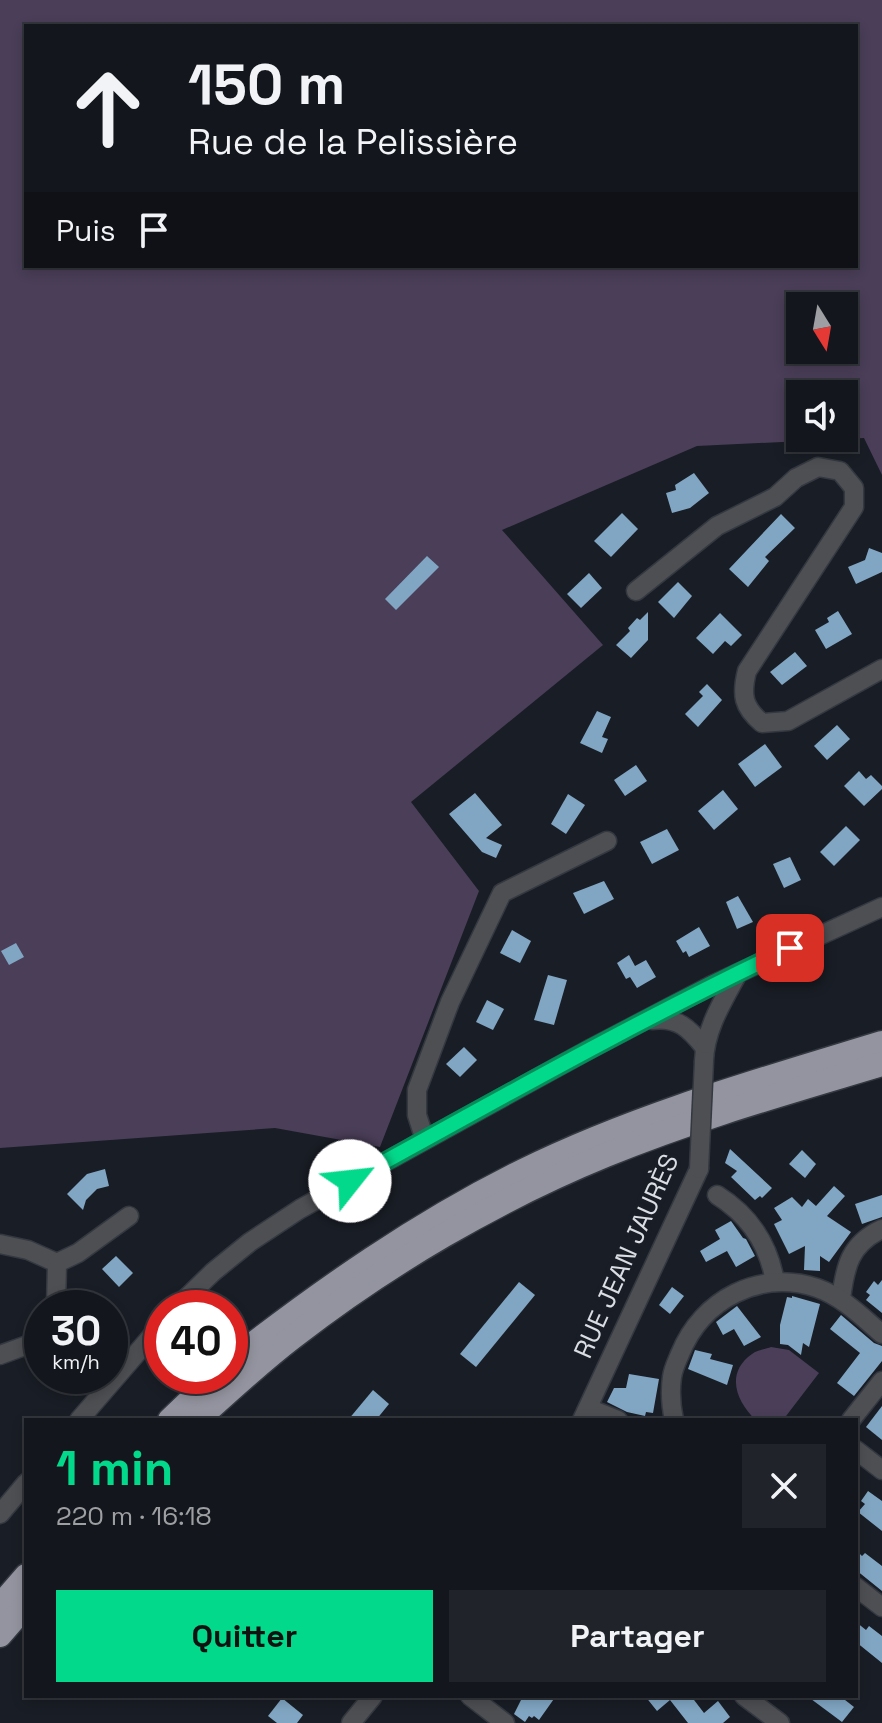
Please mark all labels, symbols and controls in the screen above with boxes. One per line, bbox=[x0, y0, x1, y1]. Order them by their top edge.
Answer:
text: 150 m bbox=[188, 49, 345, 120]
icon: ahead bbox=[56, 56, 160, 160]
text: Rue de la Pelissière bbox=[188, 119, 518, 165]
icon: arrive bbox=[132, 208, 176, 252]
text: Puis bbox=[56, 211, 116, 250]
north arrow bbox=[786, 292, 858, 364]
map controls bbox=[786, 292, 858, 452]
button: sound bbox=[786, 380, 858, 452]
pin bbox=[756, 914, 824, 982]
icon: arrive bbox=[768, 926, 812, 970]
position arrow bbox=[308, 1139, 392, 1223]
street label: RUE JEAN JAURÈS bbox=[566, 1148, 686, 1364]
speed limit sign: 40 bbox=[144, 1290, 248, 1394]
text: 30 bbox=[51, 1306, 101, 1357]
text: km/h bbox=[52, 1349, 100, 1375]
text: 1 min bbox=[56, 1438, 173, 1499]
button: close bbox=[742, 1444, 826, 1528]
text: 220 m · 16:18 bbox=[56, 1499, 212, 1533]
button: Quitter bbox=[56, 1590, 433, 1682]
button: Partager bbox=[449, 1590, 826, 1682]

